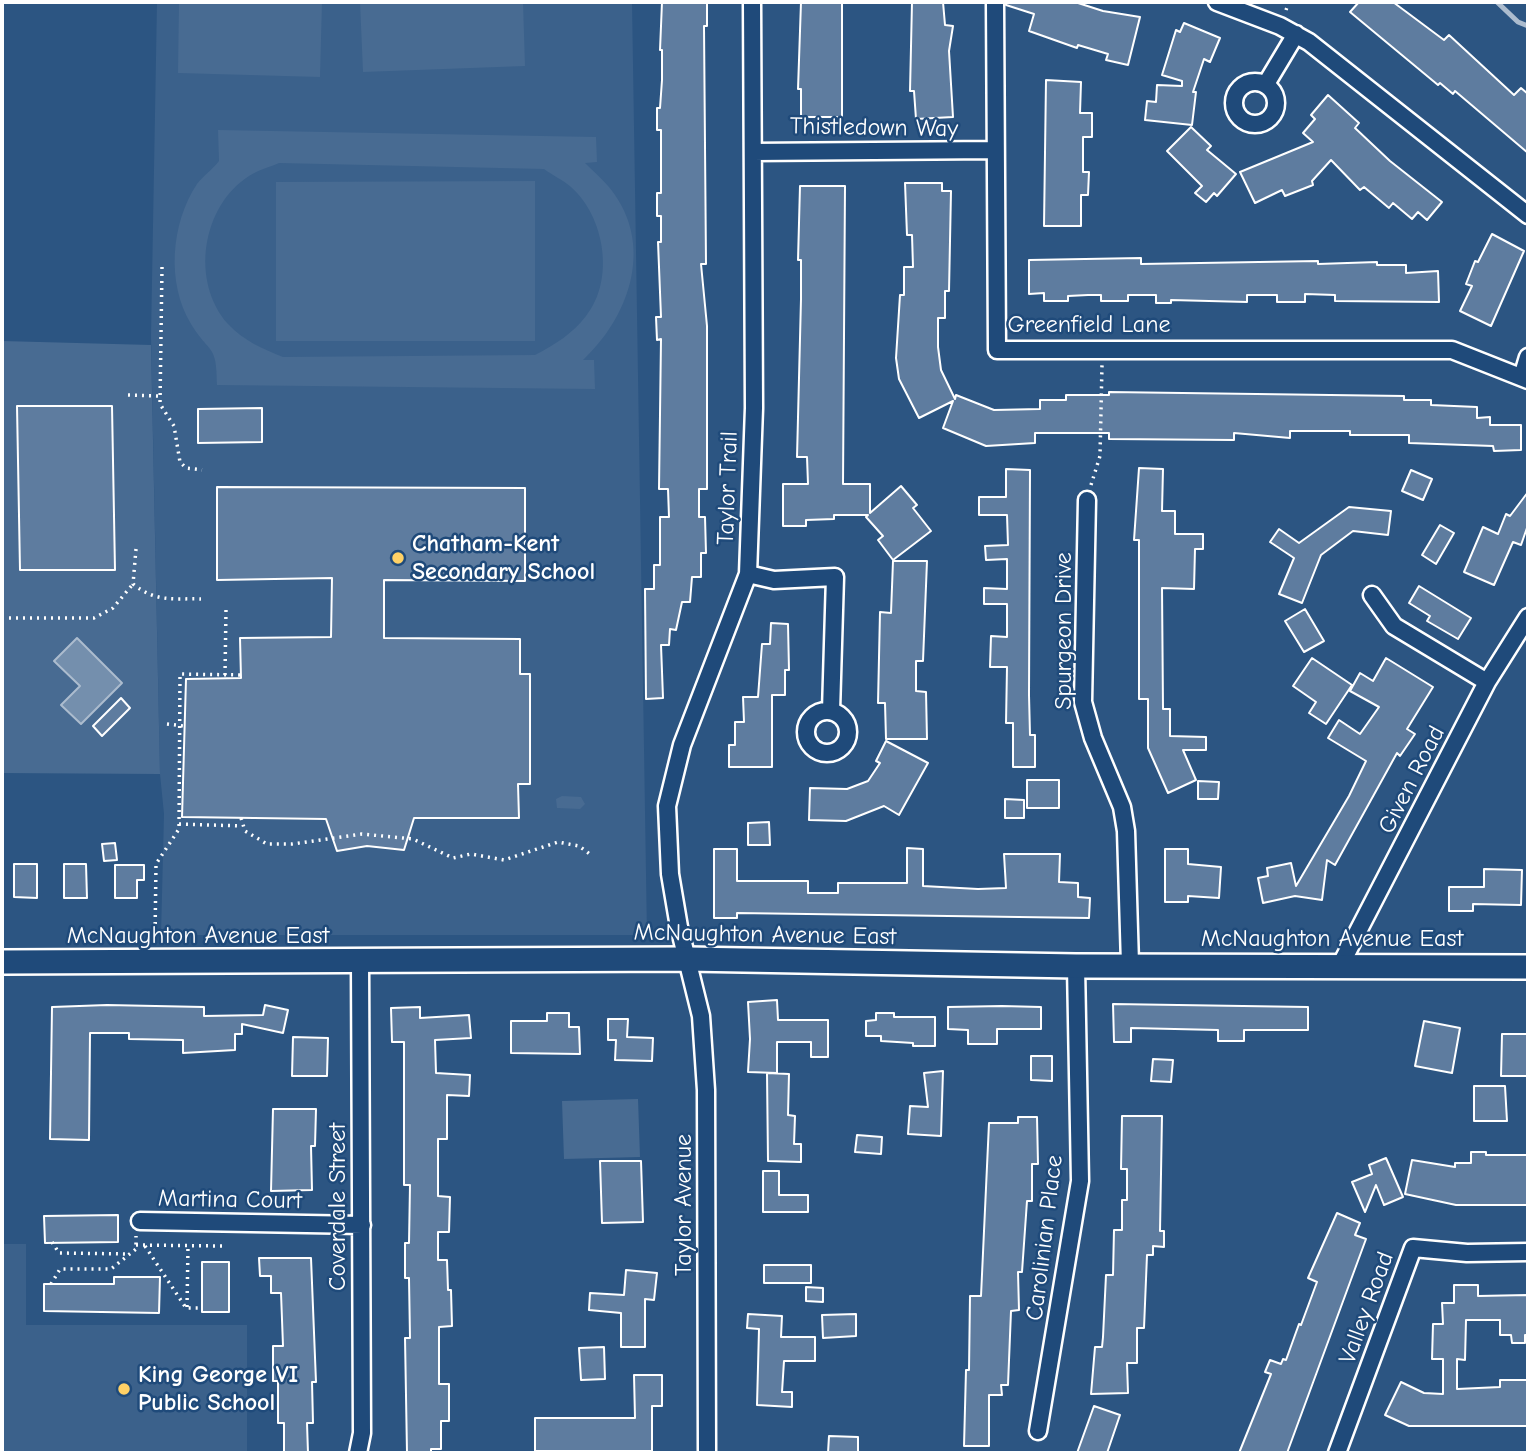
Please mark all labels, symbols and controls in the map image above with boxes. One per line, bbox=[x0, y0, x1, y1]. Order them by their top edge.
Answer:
street label: Thistledown Way bbox=[790, 112, 958, 144]
street label: Greenfield Lane bbox=[1007, 311, 1171, 339]
street label: Taylor Trail bbox=[712, 431, 744, 545]
place label: Chatham-Kent Secondary School bbox=[412, 530, 595, 586]
marker: Chatham-Kent Secondary School bbox=[390, 550, 406, 566]
street label: Spurgeon Drive bbox=[1050, 552, 1078, 710]
street label: Given Road bbox=[1373, 721, 1451, 839]
street label: McNaughton Avenue East bbox=[633, 918, 897, 952]
street label: McNaughton Avenue East bbox=[67, 922, 329, 950]
street label: McNaughton Avenue East bbox=[1201, 925, 1463, 953]
street label: Coverdale Street bbox=[324, 1123, 352, 1291]
street label: Taylor Avenue bbox=[670, 1134, 698, 1276]
street label: Carolinian Place bbox=[1021, 1154, 1069, 1322]
street label: Martina Court bbox=[158, 1184, 302, 1216]
street label: Valley Road bbox=[1333, 1248, 1401, 1368]
place label: King George VI Public School bbox=[138, 1361, 298, 1417]
marker: King George VI Public School bbox=[116, 1381, 132, 1397]

